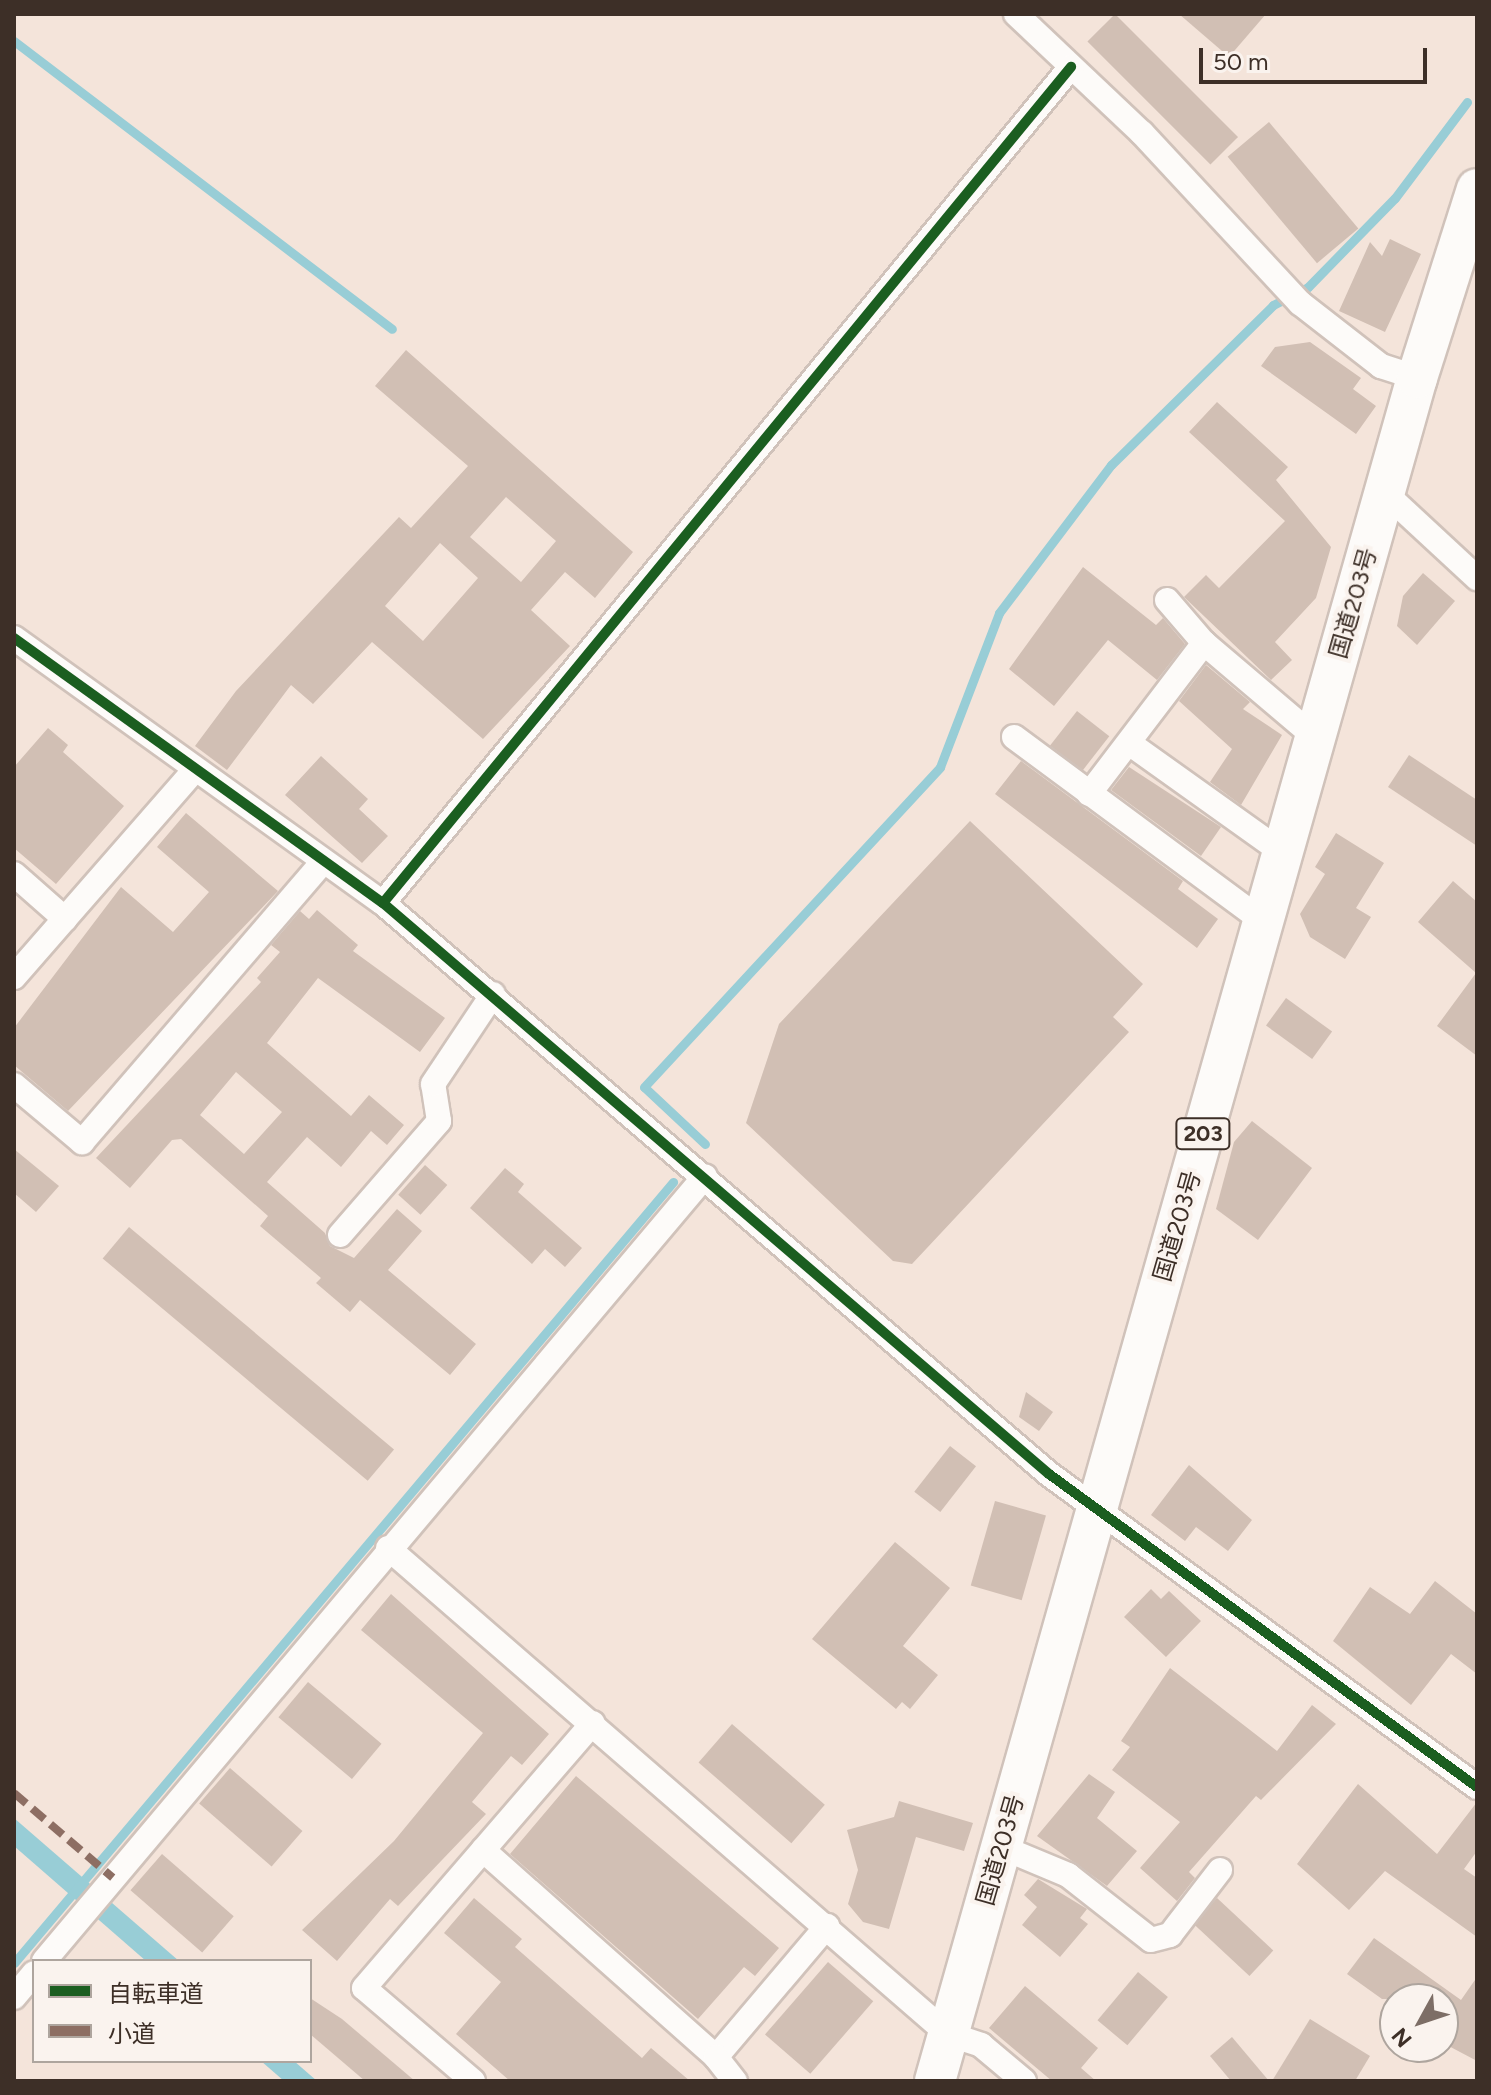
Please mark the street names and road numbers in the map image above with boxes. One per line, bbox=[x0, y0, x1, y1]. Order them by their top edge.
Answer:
street label: 国道203号 bbox=[1323, 544, 1383, 662]
road number: 203 bbox=[1175, 1116, 1231, 1152]
street label: 国道203号 bbox=[1147, 1167, 1207, 1285]
street label: 国道203号 bbox=[970, 1791, 1030, 1909]

